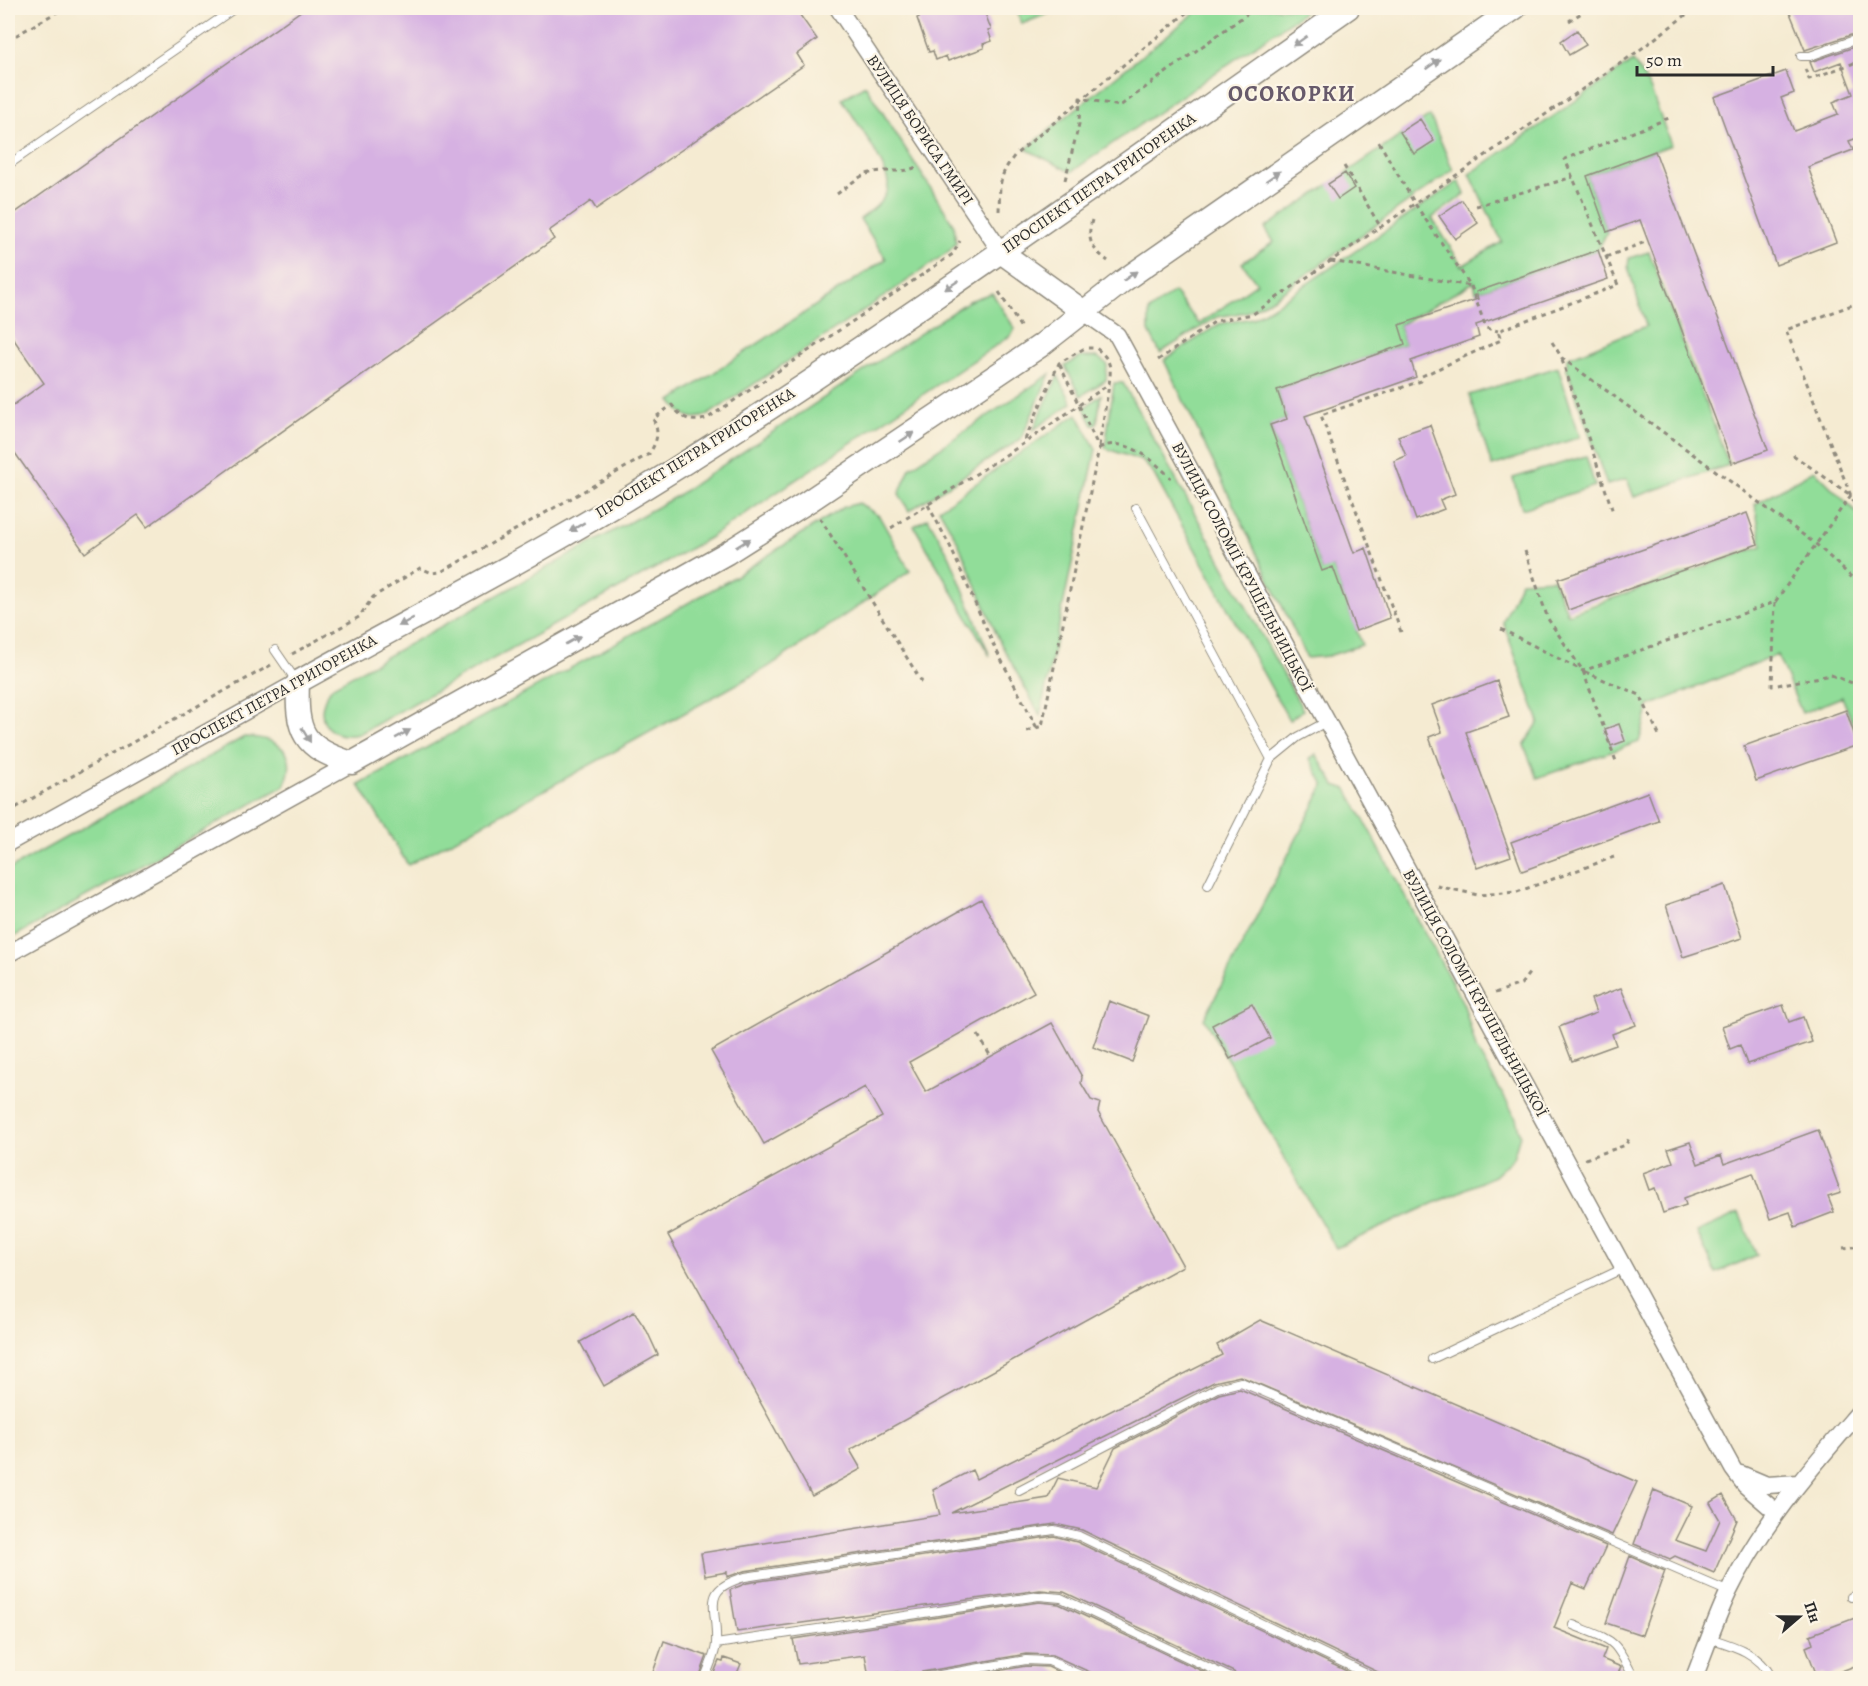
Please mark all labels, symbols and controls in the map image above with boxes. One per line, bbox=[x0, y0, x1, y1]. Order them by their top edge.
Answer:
one-way arrow bbox=[1292, 35, 1308, 47]
scale bar bbox=[1637, 39, 1774, 77]
text: 50 m bbox=[1646, 48, 1682, 72]
street label: ВУЛИЦЯ БОРИСА ГМИРІ bbox=[861, 50, 979, 210]
one-way arrow bbox=[1425, 59, 1441, 70]
district label: ОСОКОРКИ bbox=[1228, 79, 1356, 109]
street label: ПРОСПЕКТ ПЕТРА ГРИГОРЕНКА bbox=[998, 107, 1201, 258]
one-way arrow bbox=[1265, 171, 1281, 182]
one-way arrow bbox=[1122, 270, 1138, 282]
one-way arrow bbox=[944, 279, 961, 290]
street label: ПРОСПЕКТ ПЕТРА ГРИГОРЕНКА bbox=[591, 382, 800, 524]
one-way arrow bbox=[898, 432, 915, 443]
street label: ВУЛИЦЯ СОЛОМІЇ КРУШЕЛЬНИЦЬКОЇ bbox=[1167, 438, 1317, 696]
one-way arrow bbox=[569, 522, 585, 533]
one-way arrow bbox=[735, 538, 751, 549]
one-way arrow bbox=[398, 616, 415, 626]
street label: ПРОСПЕКТ ПЕТРА ГРИГОРЕНКА bbox=[167, 629, 381, 761]
one-way arrow bbox=[565, 635, 582, 645]
one-way arrow bbox=[301, 727, 312, 743]
one-way arrow bbox=[395, 729, 412, 739]
street label: ВУЛИЦЯ СОЛОМІЇ КРУШЕЛЬНИЦЬКОЇ bbox=[1397, 865, 1553, 1121]
north arrow bbox=[1769, 1587, 1829, 1647]
text: Пн bbox=[1798, 1599, 1826, 1626]

